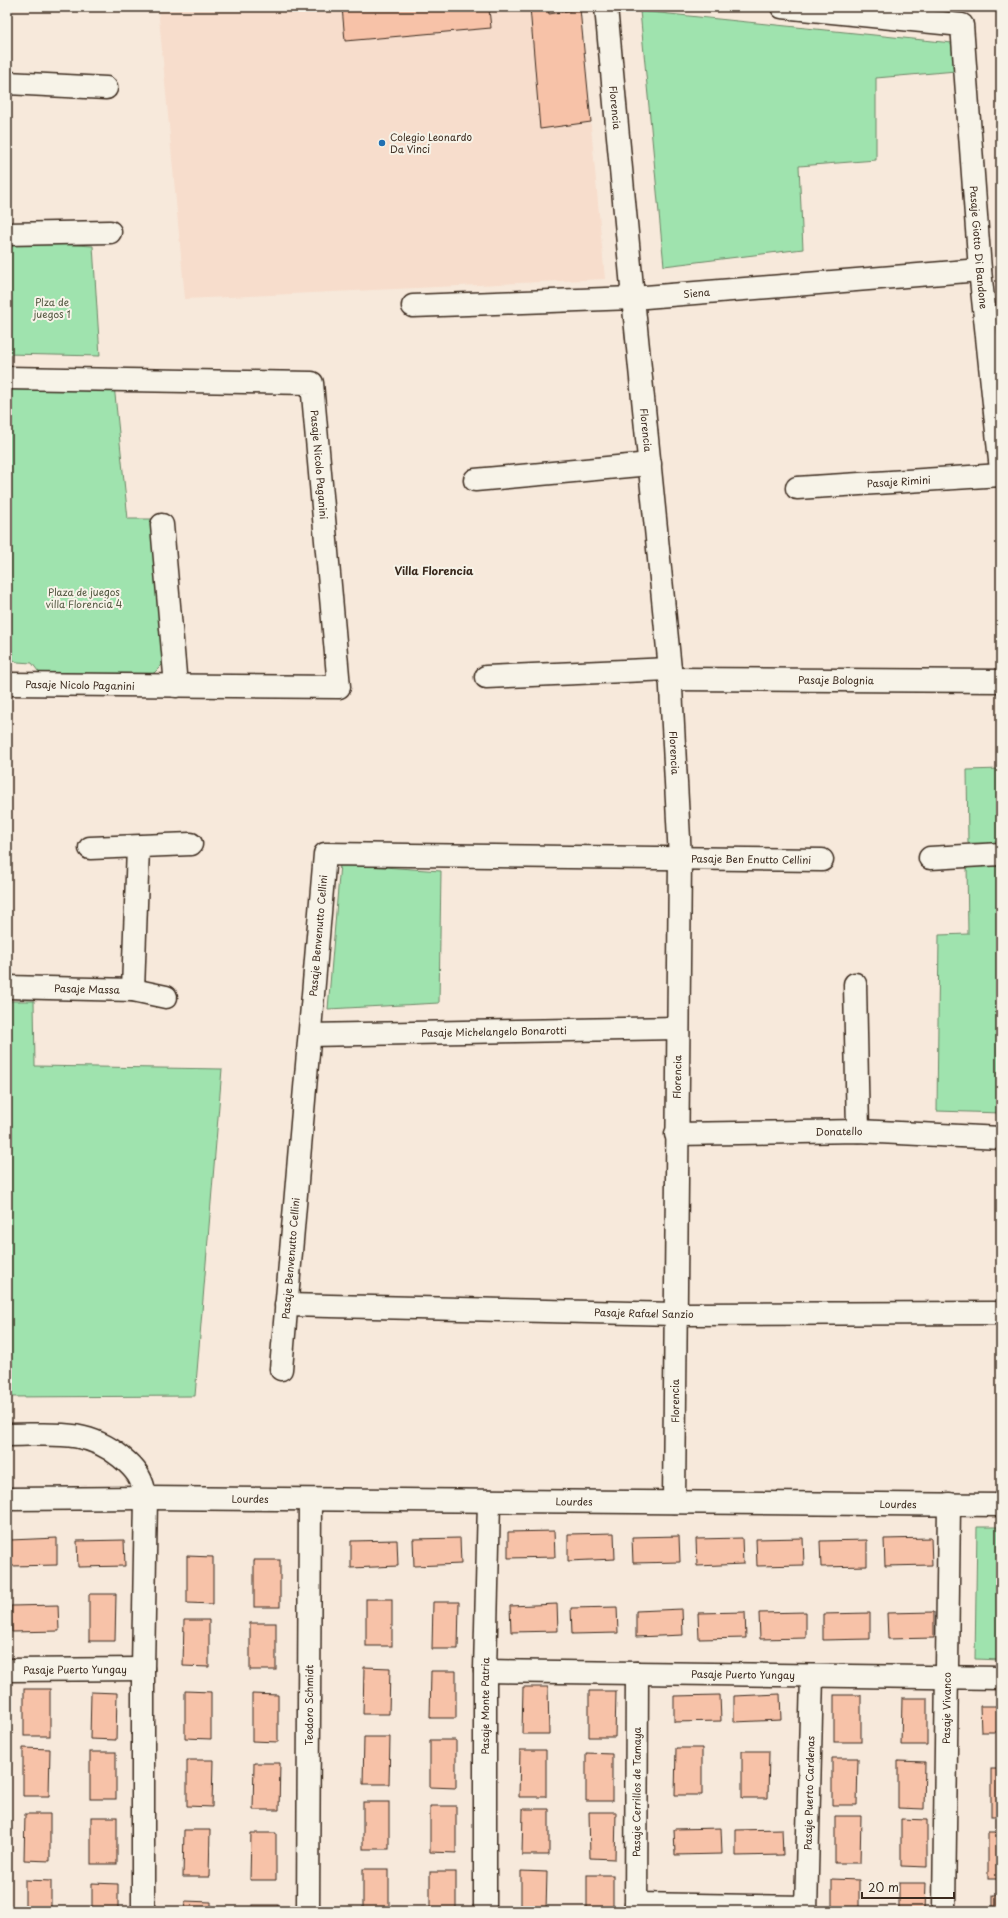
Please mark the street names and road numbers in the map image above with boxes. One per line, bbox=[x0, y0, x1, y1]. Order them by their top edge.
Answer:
street label: Florencia bbox=[606, 85, 625, 131]
street label: Pasaje Giotto Di Bandone bbox=[967, 185, 992, 310]
street label: Siena bbox=[683, 284, 711, 301]
street label: Florencia bbox=[637, 407, 656, 454]
street label: Pasaje Nicolo Paganini bbox=[307, 409, 332, 520]
street label: Pasaje Rimini bbox=[866, 471, 931, 491]
street label: Pasaje Bolognia bbox=[798, 672, 875, 687]
street label: Pasaje Nicolo Paganini bbox=[25, 676, 135, 693]
street label: Florencia bbox=[666, 730, 684, 776]
street label: Pasaje Ben Enutto Cellini bbox=[691, 850, 811, 867]
street label: Pasaje Benvenutto Cellini bbox=[305, 874, 330, 997]
street label: Pasaje Massa bbox=[54, 980, 121, 997]
street label: Pasaje Michelangelo Bonarotti bbox=[421, 1022, 567, 1040]
street label: Florencia bbox=[669, 1054, 684, 1099]
street label: Donatello bbox=[815, 1123, 863, 1139]
street label: Pasaje Benvenutto Cellini bbox=[277, 1197, 303, 1320]
street label: Pasaje Rafael Sanzio bbox=[594, 1304, 694, 1321]
street label: Florencia bbox=[667, 1378, 682, 1423]
street label: Lourdes bbox=[231, 1491, 269, 1506]
street label: Lourdes bbox=[555, 1493, 593, 1509]
street label: Lourdes bbox=[879, 1496, 917, 1511]
street label: Pasaje Monte Patria bbox=[477, 1657, 492, 1755]
street label: Pasaje Puerto Yungay bbox=[23, 1661, 127, 1677]
street label: Teodoro Schmidt bbox=[301, 1665, 316, 1745]
street label: Pasaje Puerto Yungay bbox=[691, 1666, 795, 1683]
street label: Pasaje Vivanco bbox=[938, 1672, 954, 1744]
street label: Pasaje Cerrillos de Tamaya bbox=[628, 1726, 644, 1857]
street label: Pasaje Puerto Cardenas bbox=[800, 1735, 817, 1850]

